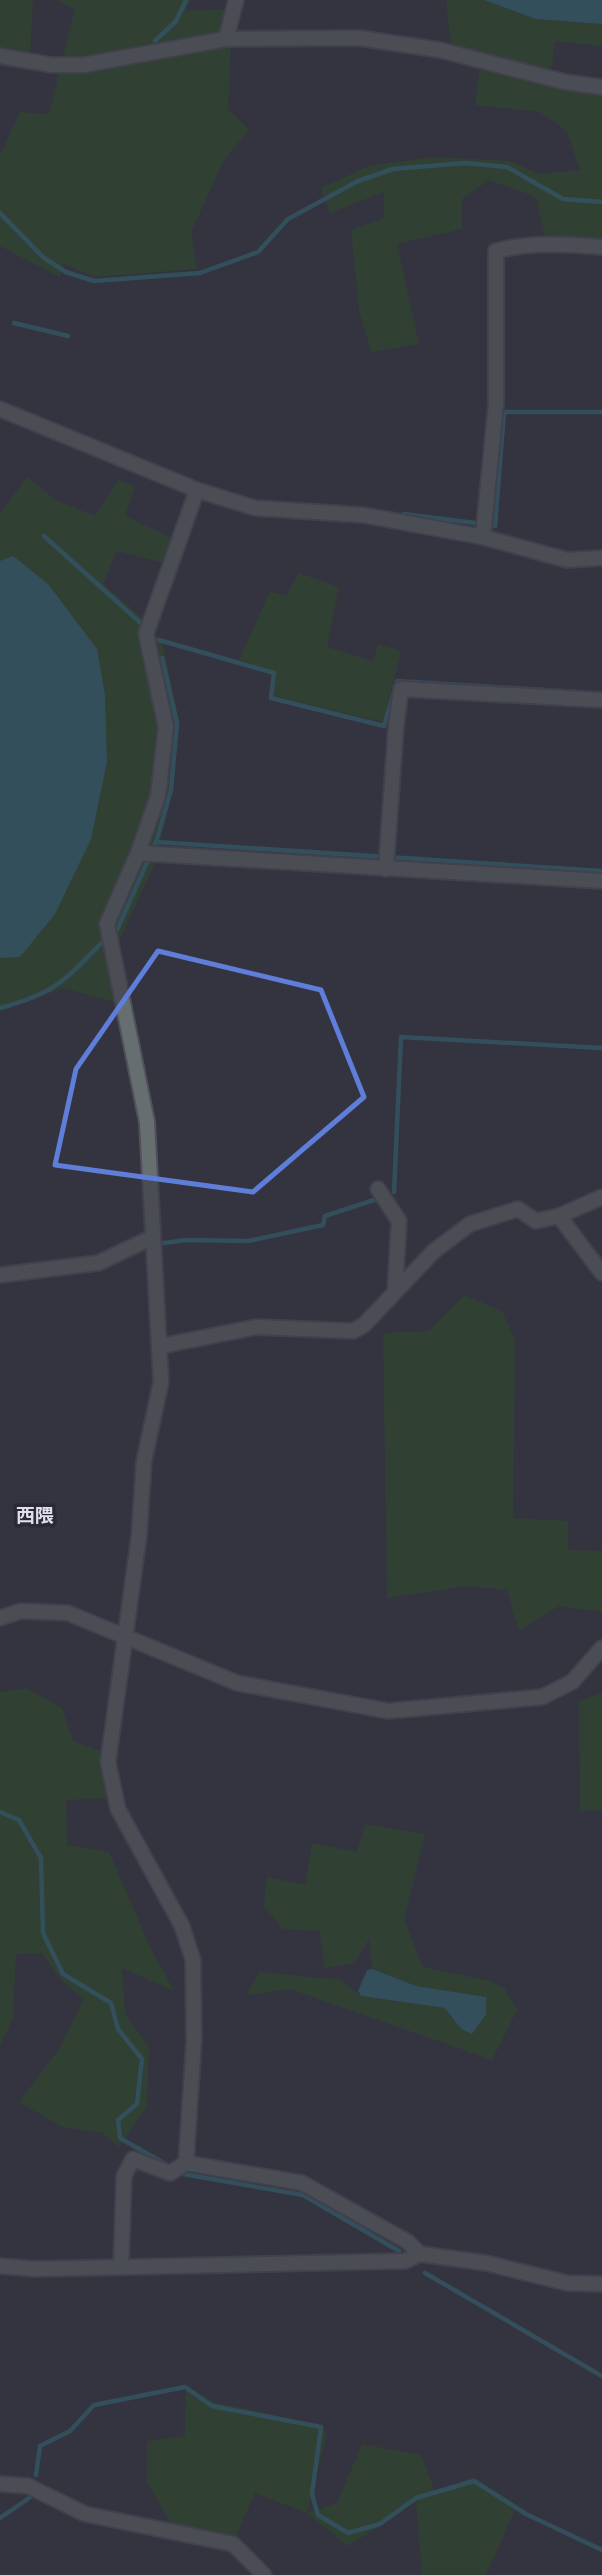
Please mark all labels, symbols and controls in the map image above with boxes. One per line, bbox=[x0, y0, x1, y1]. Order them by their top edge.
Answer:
district label: 西隈 bbox=[16, 1503, 54, 1526]

